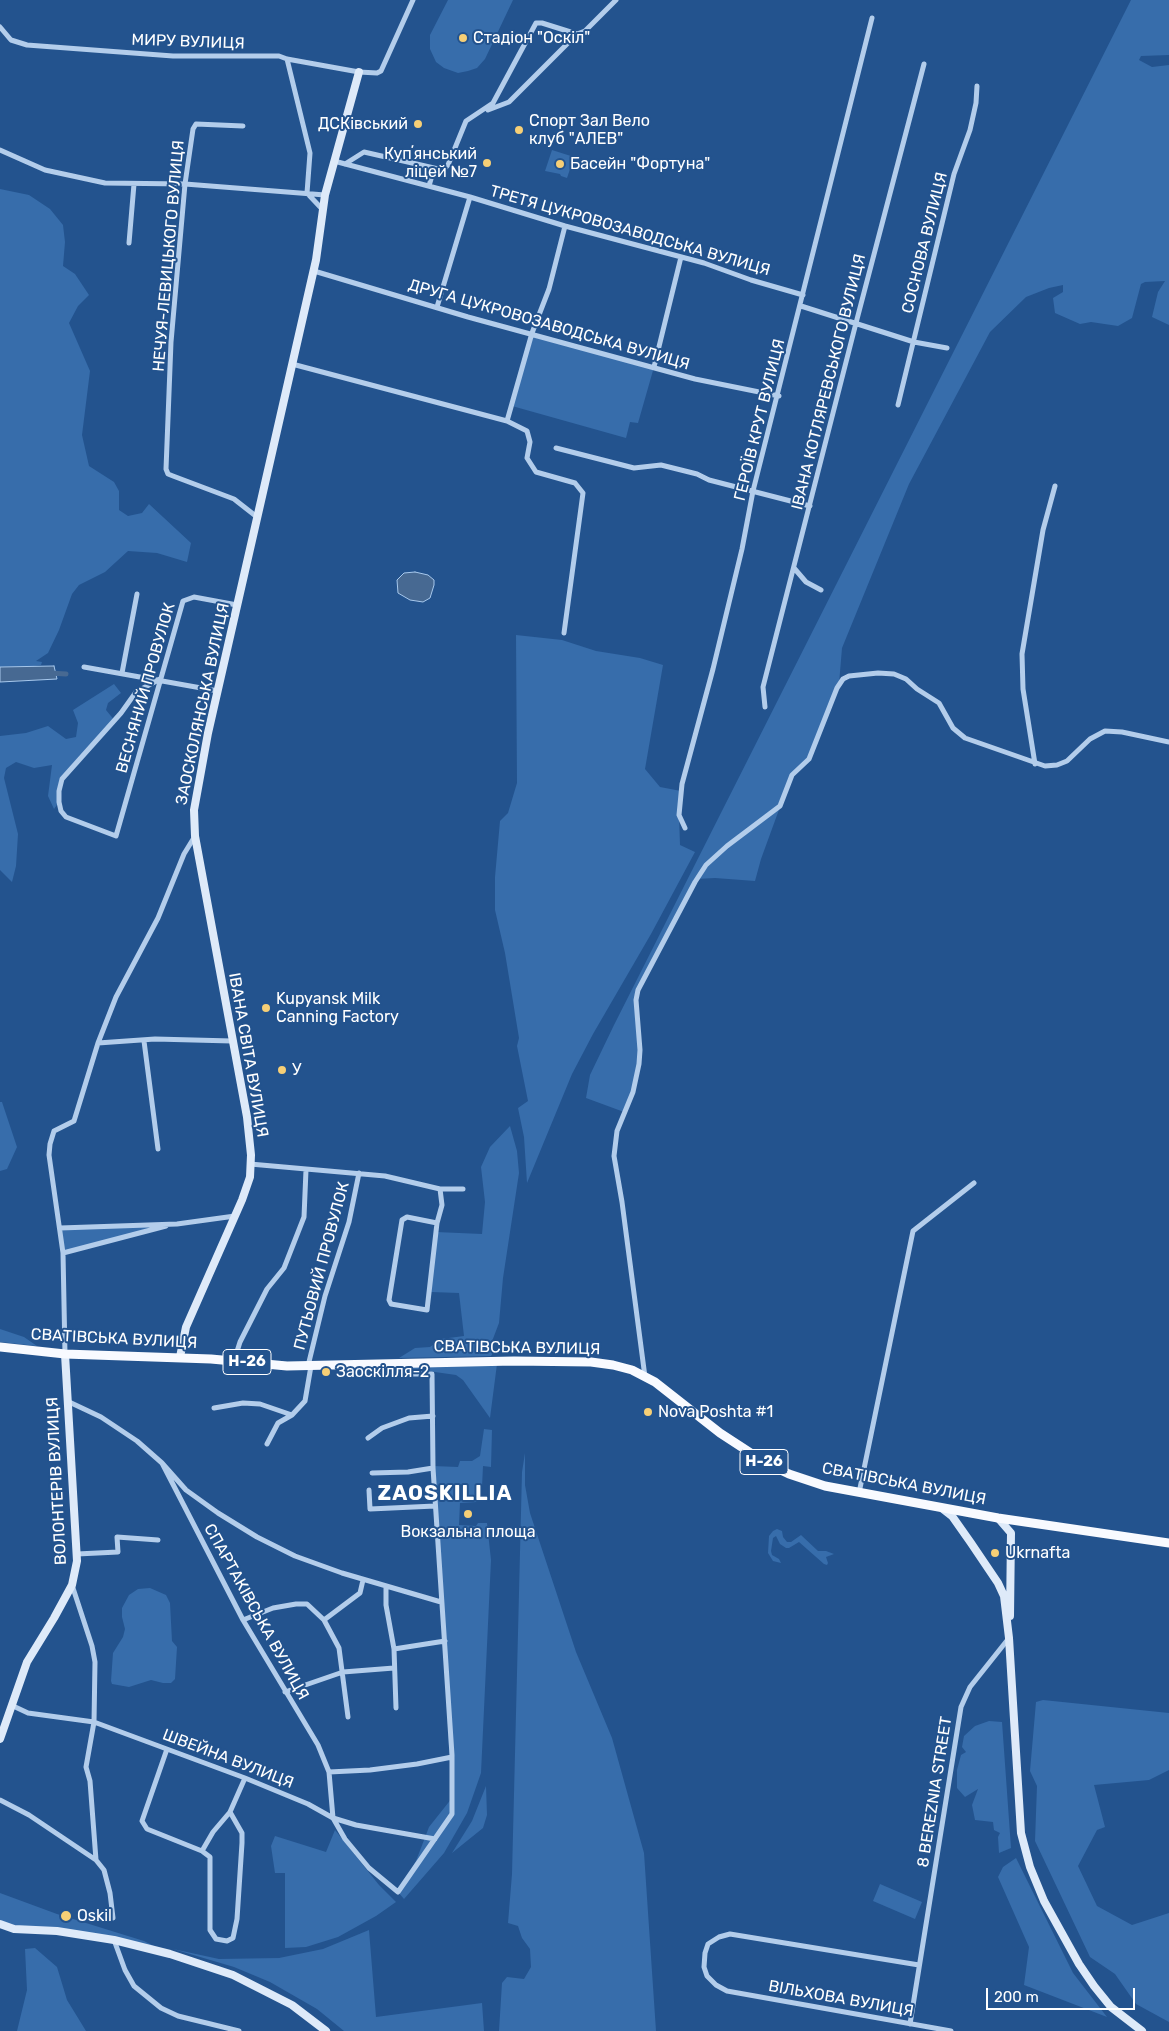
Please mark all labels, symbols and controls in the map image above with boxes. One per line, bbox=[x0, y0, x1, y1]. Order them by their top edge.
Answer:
place label: Стадіон "Оскіл" bbox=[473, 28, 590, 48]
street label: МИРУ ВУЛИЦЯ bbox=[131, 30, 245, 54]
marker: Стадіон "Оскіл" bbox=[457, 32, 469, 44]
place label: Спорт Зал Вело клуб "АЛЕВ" bbox=[529, 111, 650, 149]
place label: ДСКівський bbox=[318, 114, 408, 134]
marker: ДСКівський bbox=[412, 118, 424, 130]
marker: Спорт Зал Вело клуб "АЛЕВ" bbox=[513, 124, 525, 136]
street label: НЕЧУЯ-ЛЕВИЦЬКОГО ВУЛИЦЯ bbox=[149, 140, 189, 372]
place label: Купʼянський ліцей №7 bbox=[384, 144, 477, 182]
place label: Басейн "Фортуна" bbox=[570, 154, 710, 174]
marker: Купʼянський ліцей №7 bbox=[481, 157, 493, 169]
marker: Басейн "Фортуна" bbox=[554, 158, 566, 170]
street label: СОСНОВА ВУЛИЦЯ bbox=[898, 170, 952, 316]
street label: ТРЕТЯ ЦУКРОВОЗАВОДСЬКА ВУЛИЦЯ bbox=[488, 182, 772, 280]
street label: ІВАНА КОТЛЯРЕВСЬКОГО ВУЛИЦЯ bbox=[788, 252, 870, 512]
street label: ДРУГА ЦУКРОВОЗАВОДСЬКА ВУЛИЦЯ bbox=[406, 276, 692, 374]
street label: ГЕРОЇВ КРУТ ВУЛИЦЯ bbox=[731, 337, 789, 503]
street label: ВЕСНЯНИЙ ПРОВУЛОК bbox=[112, 601, 180, 775]
street label: ЗАОСКОЛЯНСЬКА ВУЛИЦЯ bbox=[172, 601, 234, 807]
street label: ІВАНА СВІТА ВУЛИЦЯ bbox=[224, 971, 272, 1139]
place label: Kupyansk Milk Сanning Factory bbox=[276, 989, 399, 1027]
marker: Kupyansk Milk Сanning Factory bbox=[260, 1002, 272, 1014]
place label: У bbox=[292, 1060, 301, 1080]
marker: У bbox=[276, 1064, 288, 1076]
street label: ПУТЬОВИЙ ПРОВУЛОК bbox=[290, 1180, 354, 1352]
street label: СВАТІВСЬКА ВУЛИЦЯ bbox=[30, 1325, 198, 1353]
street label: СВАТІВСЬКА ВУЛИЦЯ bbox=[434, 1337, 600, 1359]
road number: Н-26 bbox=[223, 1350, 271, 1374]
place label: Заоскілля-2 bbox=[336, 1362, 429, 1382]
marker: Заоскілля-2 bbox=[320, 1366, 332, 1378]
street label: ВОЛОНТЕРІВ ВУЛИЦЯ bbox=[43, 1397, 71, 1565]
place label: Nova Poshta #1 bbox=[658, 1402, 773, 1422]
marker: Nova Poshta #1 bbox=[642, 1406, 654, 1418]
road number: Н-26 bbox=[740, 1450, 788, 1474]
street label: СВАТІВСЬКА ВУЛИЦЯ bbox=[820, 1459, 988, 1509]
district label: ZAOSKILLIA bbox=[376, 1481, 514, 1507]
marker: Вокзальна площа bbox=[462, 1508, 474, 1520]
street label: СПАРТАКІВСЬКА ВУЛИЦЯ bbox=[199, 1520, 313, 1704]
place label: Вокзальна площа bbox=[400, 1522, 536, 1542]
place label: Ukrnafta bbox=[1005, 1543, 1070, 1563]
marker: Ukrnafta bbox=[989, 1547, 1001, 1559]
street label: 8 BEREZNIA STREET bbox=[914, 1715, 956, 1869]
street label: ШВЕЙНА ВУЛИЦЯ bbox=[160, 1725, 296, 1793]
place label: Oskil bbox=[77, 1906, 112, 1926]
marker: Oskil bbox=[59, 1909, 73, 1923]
street label: ВІЛЬХОВА ВУЛИЦЯ bbox=[767, 1977, 915, 2021]
scale bar bbox=[989, 1978, 1138, 2010]
text: 200 m bbox=[994, 1988, 1039, 2006]

